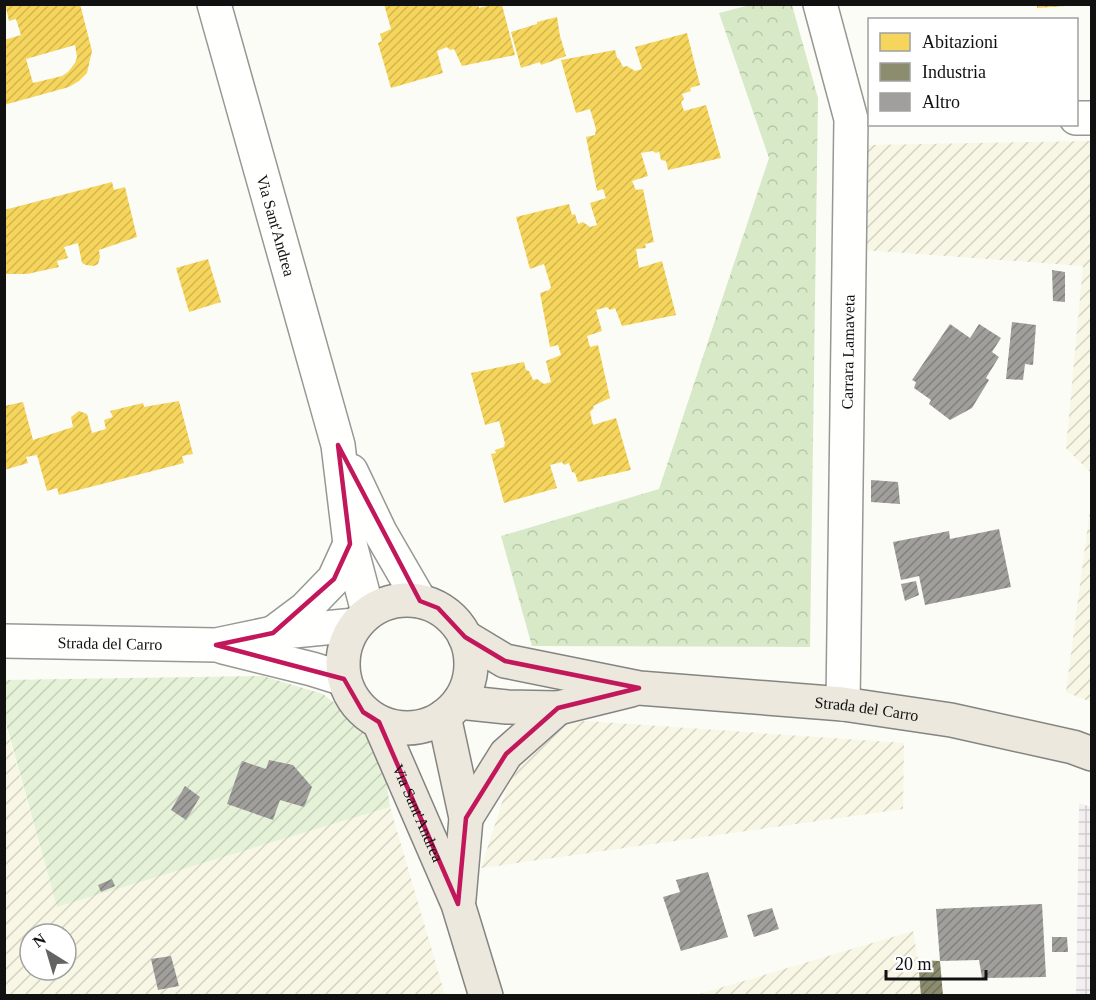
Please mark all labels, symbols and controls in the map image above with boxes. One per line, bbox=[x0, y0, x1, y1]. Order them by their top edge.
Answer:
legend bbox=[868, 18, 1078, 126]
text: Abitazioni bbox=[922, 32, 998, 52]
text: Industria bbox=[922, 62, 986, 82]
text: Altro bbox=[922, 92, 960, 112]
street label: Via Sant'Andrea bbox=[254, 173, 299, 278]
street label: Carrara Lamaveta bbox=[838, 294, 858, 410]
street label: Strada del Carro bbox=[57, 634, 163, 652]
street label: Strada del Carro bbox=[814, 693, 920, 724]
street label: Via Sant'Andrea bbox=[390, 761, 447, 864]
north arrow bbox=[18, 922, 78, 982]
text: N bbox=[30, 930, 49, 951]
scale bar bbox=[886, 943, 986, 981]
text: 20 m bbox=[895, 954, 932, 974]

